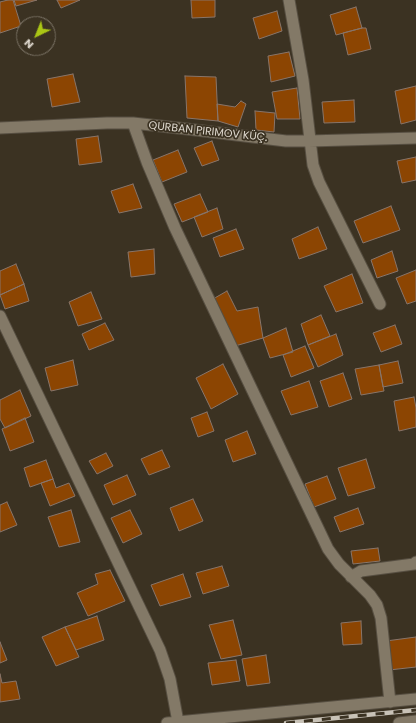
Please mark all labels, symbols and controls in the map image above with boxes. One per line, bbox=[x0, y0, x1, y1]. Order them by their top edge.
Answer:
north arrow bbox=[16, 16, 56, 56]
text: N bbox=[20, 35, 37, 53]
street label: QURBAN PIRIMOV KÜÇ. bbox=[148, 119, 268, 145]

